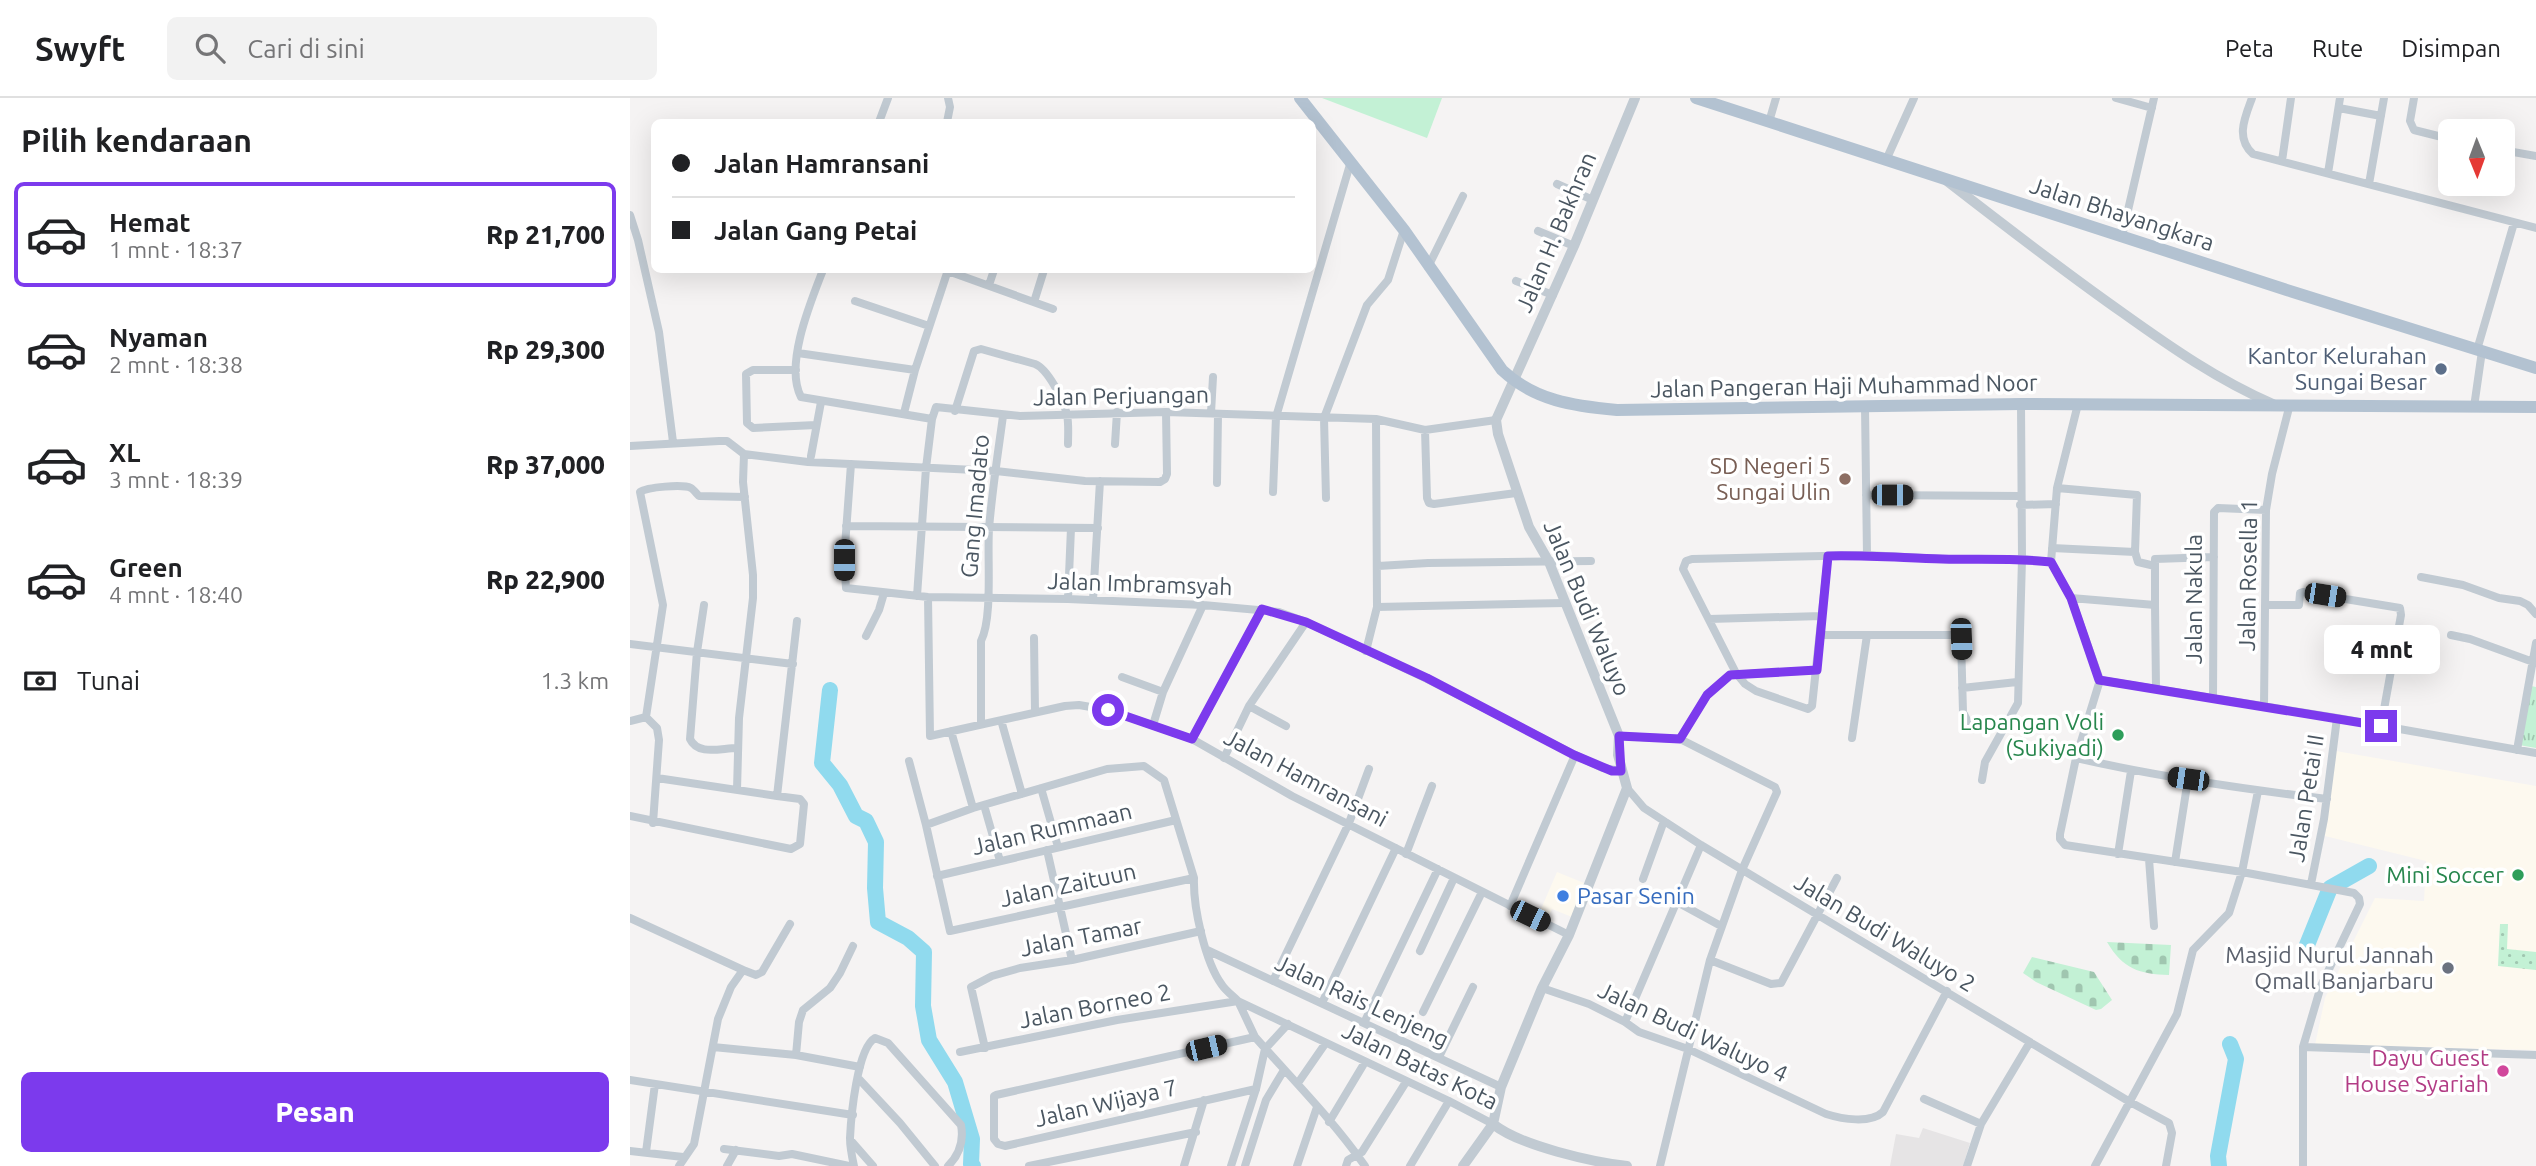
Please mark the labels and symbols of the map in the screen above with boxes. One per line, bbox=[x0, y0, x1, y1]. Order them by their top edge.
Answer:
north arrow bbox=[2438, 119, 2515, 196]
street label: Jalan H. Bakhran bbox=[1511, 148, 1600, 315]
street label: Jalan Bhayangkara bbox=[2027, 172, 2217, 255]
place label: Kantor Kelurahan Sungai Besar bbox=[2247, 343, 2427, 394]
marker: Kantor Kelurahan Sungai Besar bbox=[2433, 361, 2449, 377]
street label: Jalan Pangeran Haji Muhammad Noor bbox=[1650, 370, 2038, 401]
street label: Jalan Perjuangan bbox=[1033, 381, 1209, 410]
street label: Gang Imadato bbox=[956, 433, 993, 579]
place label: SD Negeri 5 Sungai Ulin bbox=[1710, 453, 1831, 504]
marker: SD Negeri 5 Sungai Ulin bbox=[1837, 471, 1853, 487]
car bbox=[1872, 485, 1914, 506]
street label: Jalan Rosella 1 bbox=[2234, 499, 2261, 651]
street label: Jalan Budi Waluyo bbox=[1539, 517, 1636, 699]
street label: Jalan Nakula bbox=[2181, 534, 2206, 664]
car bbox=[834, 539, 855, 581]
street label: Jalan Imbramsyah bbox=[1047, 568, 1233, 599]
car bbox=[2303, 581, 2348, 609]
car bbox=[1950, 618, 1973, 660]
callout: 4 mnt bbox=[2323, 624, 2439, 674]
route start bbox=[1092, 694, 1124, 726]
place label: Lapangan Voli (Sukiyadi) bbox=[1960, 709, 2104, 761]
route end bbox=[2365, 710, 2397, 742]
street label: Jalan Hamransani bbox=[1220, 724, 1392, 831]
marker: Lapangan Voli (Sukiyadi) bbox=[2110, 727, 2126, 743]
street label: Jalan Petai II bbox=[2283, 732, 2328, 864]
car bbox=[2166, 766, 2211, 792]
street label: Jalan Rummaan bbox=[969, 798, 1134, 859]
street label: Jalan Zaituun bbox=[998, 858, 1138, 911]
place label: Mini Soccer bbox=[2386, 862, 2504, 887]
marker: Mini Soccer bbox=[2510, 867, 2526, 883]
street label: Jalan Budi Waluyo 2 bbox=[1791, 869, 1980, 996]
place label: Pasar Senin bbox=[1577, 883, 1695, 908]
marker: Pasar Senin bbox=[1555, 888, 1571, 904]
car bbox=[1507, 897, 1554, 935]
street label: Jalan Tamar bbox=[1018, 912, 1144, 961]
place label: Masjid Nurul Jannah Qmall Banjarbaru bbox=[2225, 942, 2434, 993]
street label: Jalan Rais Lenjeng bbox=[1271, 949, 1453, 1052]
marker: Masjid Nurul Jannah Qmall Banjarbaru bbox=[2440, 960, 2456, 976]
street label: Jalan Budi Waluyo 4 bbox=[1595, 977, 1792, 1086]
street label: Jalan Borneo 2 bbox=[1017, 979, 1173, 1032]
street label: Jalan Batas Kota bbox=[1338, 1017, 1502, 1114]
car bbox=[1184, 1033, 1229, 1063]
place label: Dayu Guest House Syariah bbox=[2345, 1045, 2489, 1096]
marker: Dayu Guest House Syariah bbox=[2495, 1063, 2511, 1079]
street label: Jalan Wijaya 7 bbox=[1032, 1074, 1179, 1131]

